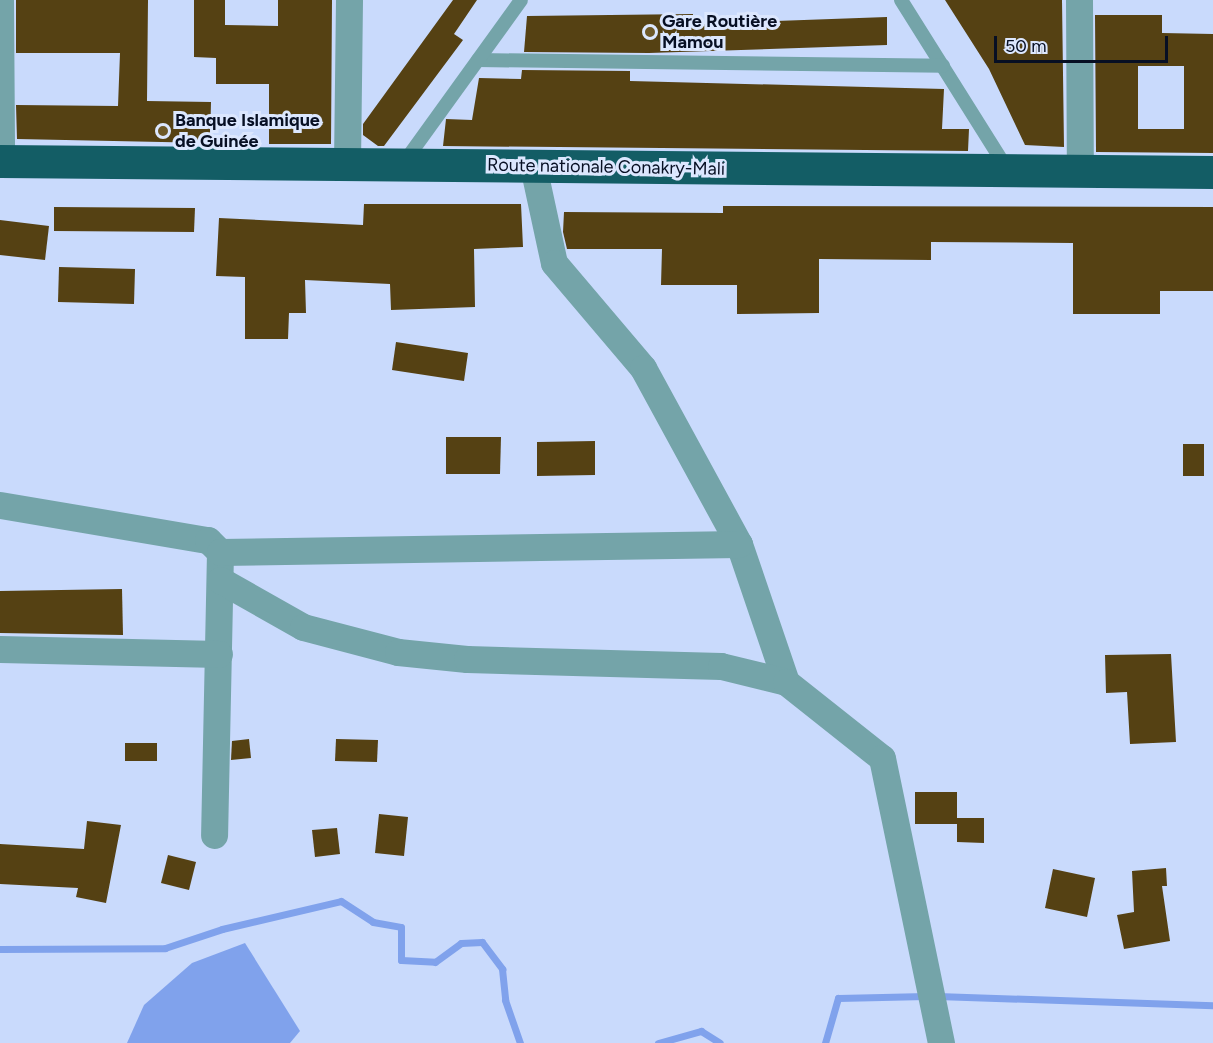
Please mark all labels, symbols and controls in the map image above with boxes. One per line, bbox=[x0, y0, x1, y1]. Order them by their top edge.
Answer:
place label: Gare Routière Mamou bbox=[662, 11, 777, 54]
scale bar bbox=[997, 24, 1171, 62]
marker: Gare Routière Mamou bbox=[643, 25, 657, 39]
text: 50 m bbox=[1005, 35, 1047, 57]
place label: Banque Islamique de Guinée bbox=[175, 110, 320, 152]
marker: Banque Islamique de Guinée bbox=[156, 124, 170, 138]
street label: Route nationale Conakry-Mali bbox=[487, 154, 725, 180]

